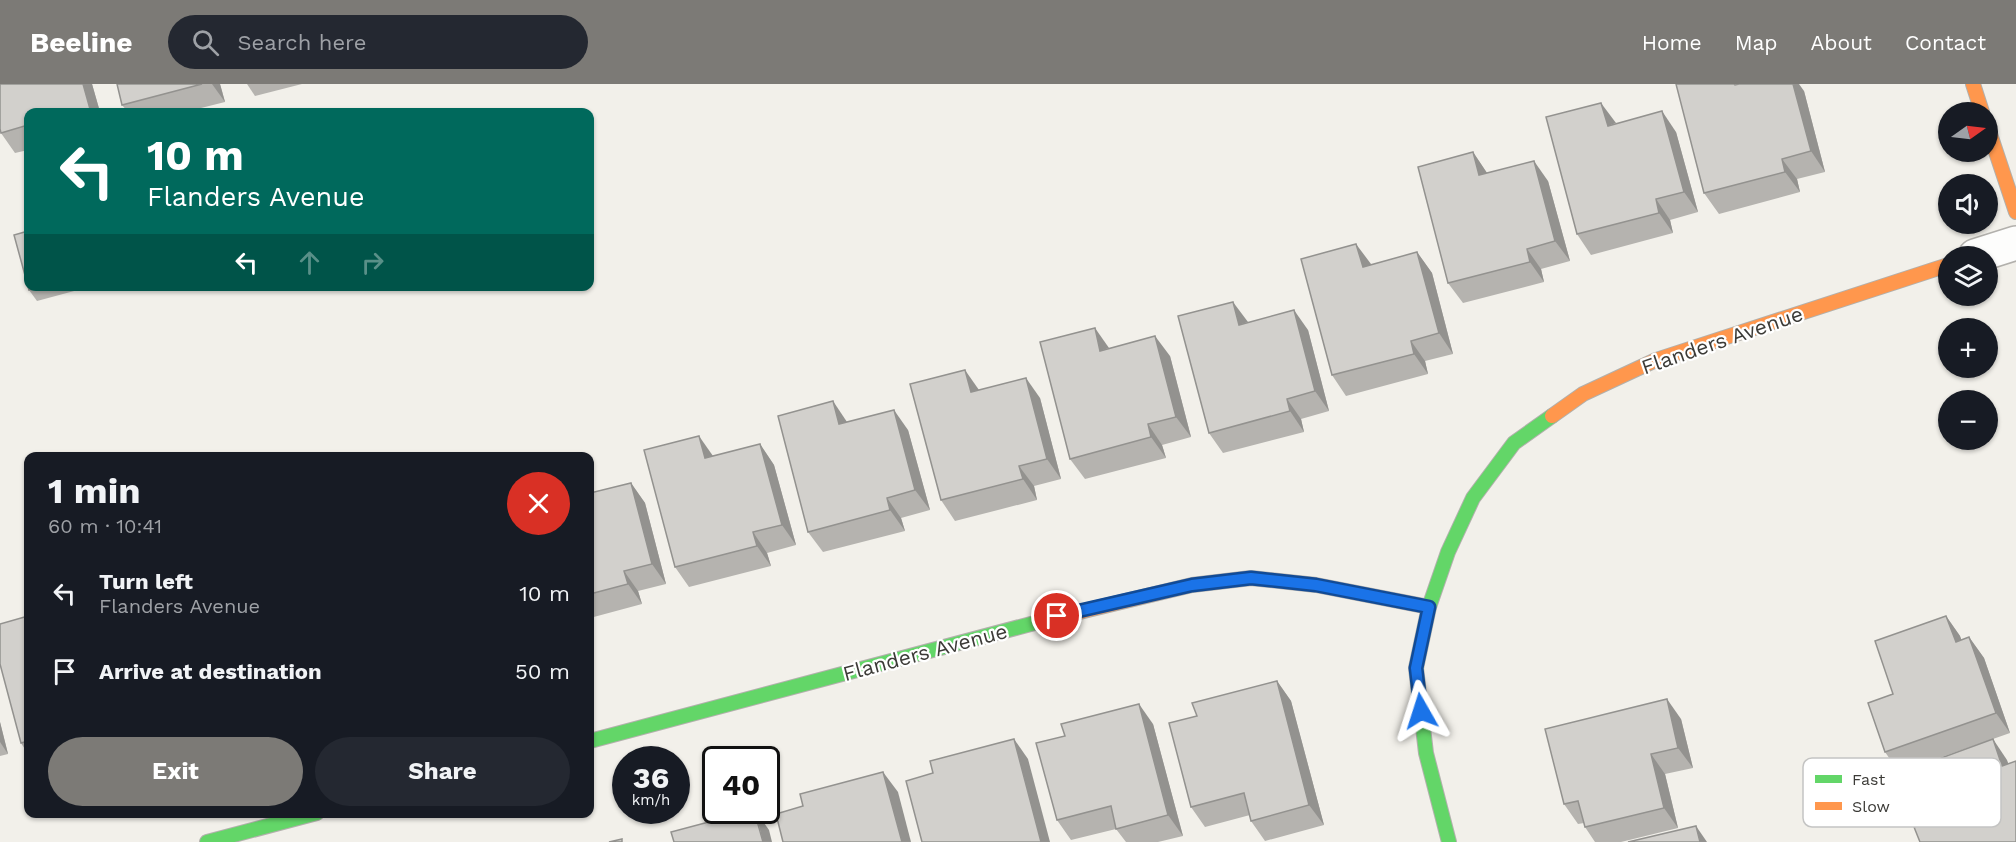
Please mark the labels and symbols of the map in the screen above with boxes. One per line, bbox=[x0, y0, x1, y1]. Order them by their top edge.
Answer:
north arrow bbox=[1938, 102, 1998, 162]
street label: Flanders Avenue bbox=[1638, 301, 1806, 379]
pin bbox=[1031, 590, 1082, 641]
street label: Flanders Avenue bbox=[840, 618, 1010, 686]
position arrow bbox=[1389, 679, 1453, 743]
speed limit sign: 40 bbox=[702, 746, 780, 824]
legend bbox=[1803, 758, 2001, 827]
text: Fast bbox=[1852, 770, 1885, 789]
text: Slow bbox=[1852, 797, 1890, 816]

